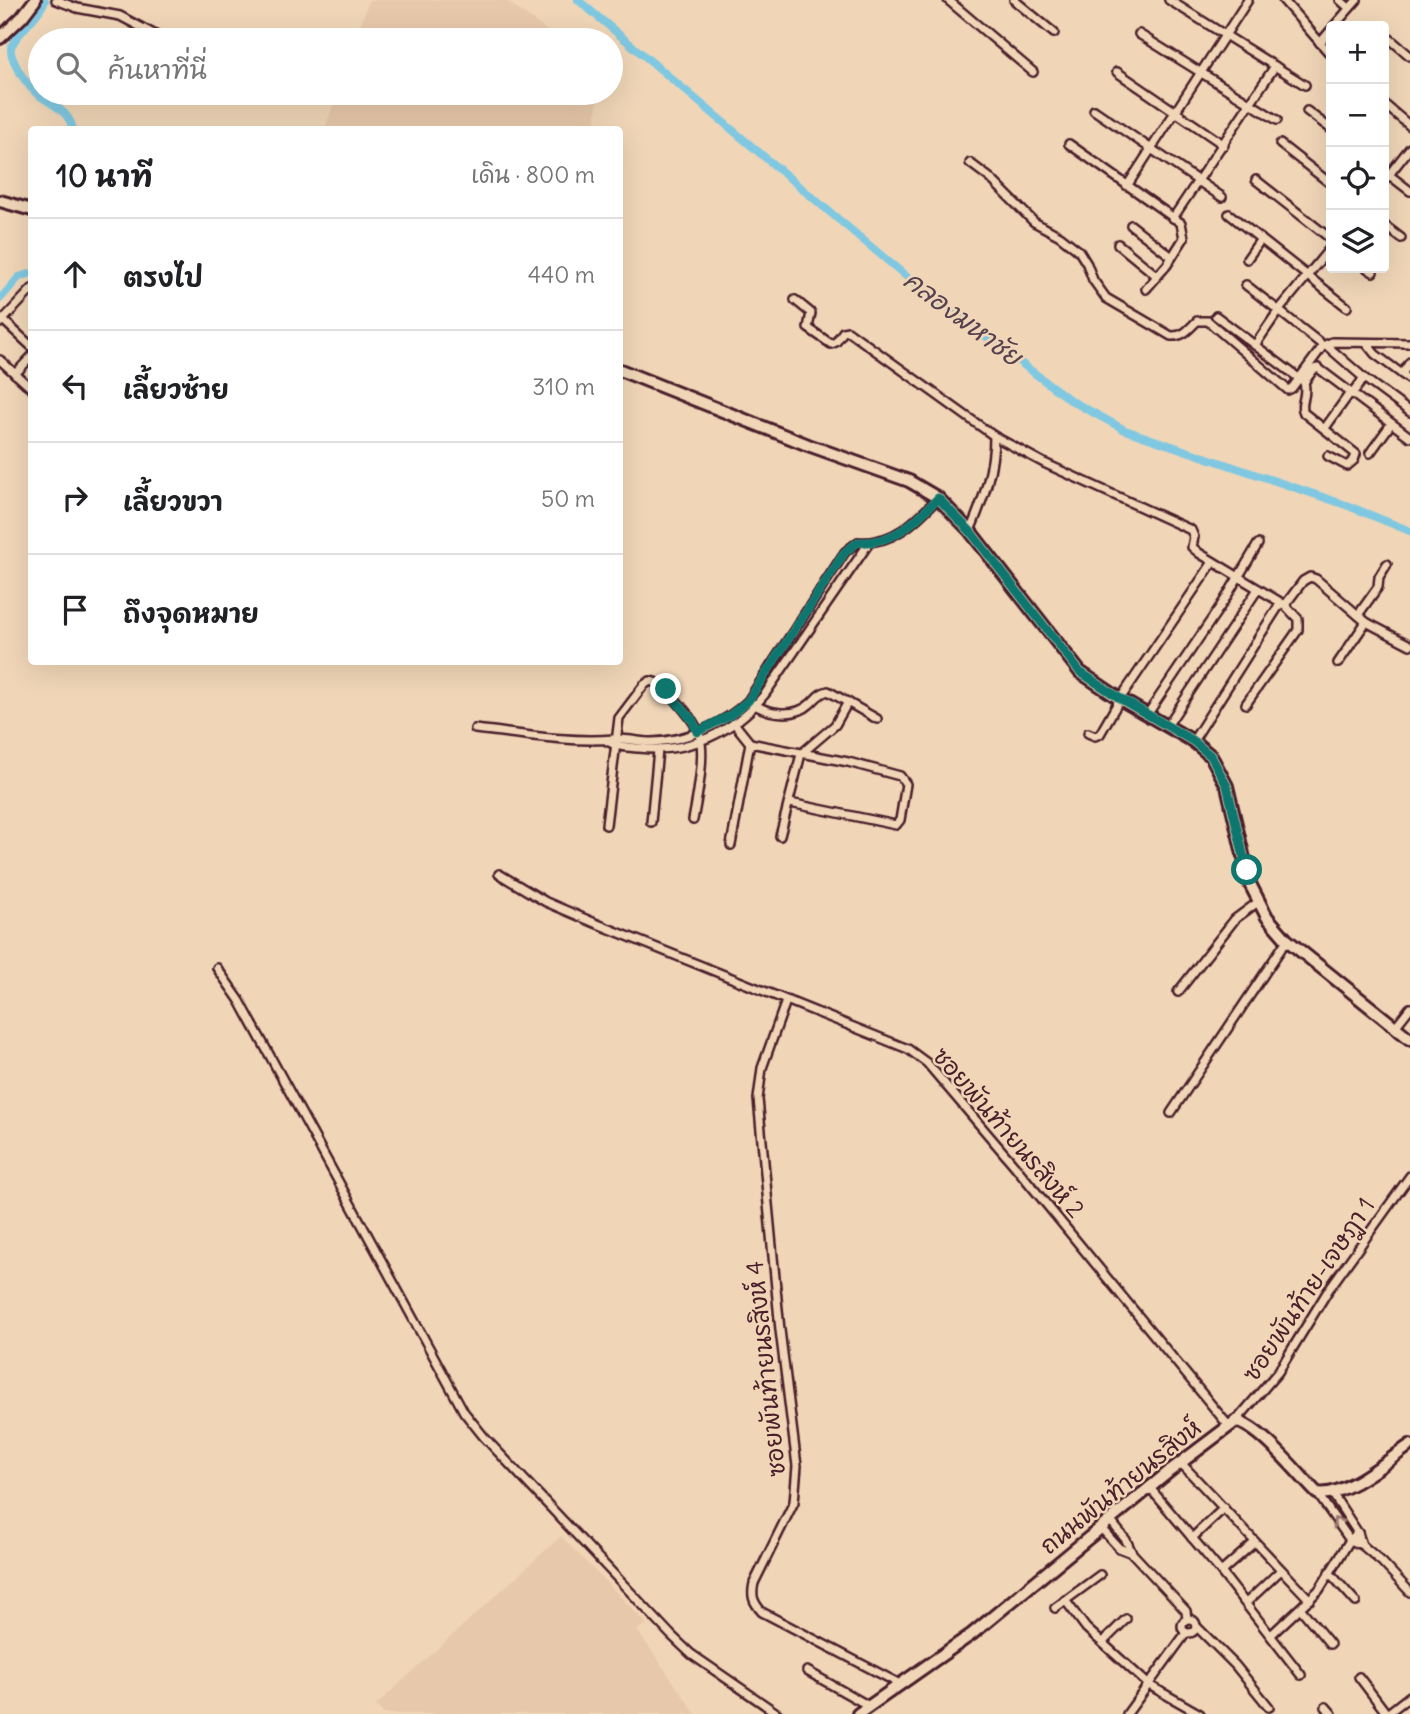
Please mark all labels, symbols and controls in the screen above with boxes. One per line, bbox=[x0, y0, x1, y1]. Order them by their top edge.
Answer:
map controls bbox=[1326, 21, 1389, 273]
button: + bbox=[1326, 21, 1389, 84]
search box bbox=[28, 28, 623, 105]
icon: search bbox=[52, 48, 90, 86]
text: ค้นหาที่นี่ bbox=[108, 53, 207, 86]
button: − bbox=[1326, 84, 1389, 147]
button: locate bbox=[1326, 147, 1389, 210]
text: 10 นาที bbox=[56, 157, 153, 195]
text: เดิน · 800 m bbox=[471, 160, 595, 189]
button: layers bbox=[1326, 210, 1389, 273]
icon: ahead bbox=[56, 255, 94, 293]
text: 440 m bbox=[528, 260, 595, 289]
text: ตรงไป bbox=[123, 261, 203, 294]
water label: คลองมหาชัย bbox=[897, 263, 1030, 374]
icon: left bbox=[56, 367, 94, 405]
text: 310 m bbox=[532, 372, 595, 401]
text: เลี้ยวซ้าย bbox=[123, 373, 229, 406]
icon: right bbox=[56, 479, 94, 517]
text: 50 m bbox=[541, 484, 595, 513]
text: เลี้ยวขวา bbox=[123, 485, 223, 518]
icon: arrive bbox=[56, 591, 94, 629]
text: ถึงจุดหมาย bbox=[123, 597, 259, 630]
route end bbox=[650, 673, 681, 704]
route start bbox=[1231, 854, 1262, 885]
street label: ซอยพันท้ายนรสิงห์ 2 bbox=[927, 1041, 1091, 1223]
street label: ซอยพันท้าย-เจษฎา 1 bbox=[1235, 1191, 1382, 1388]
street label: ซอยพันท้ายนรสิงห์ 4 bbox=[739, 1260, 791, 1478]
street label: ถนนพันท้ายนรสิงห์ bbox=[1033, 1412, 1207, 1560]
one-way arrow bbox=[1333, 1517, 1345, 1530]

